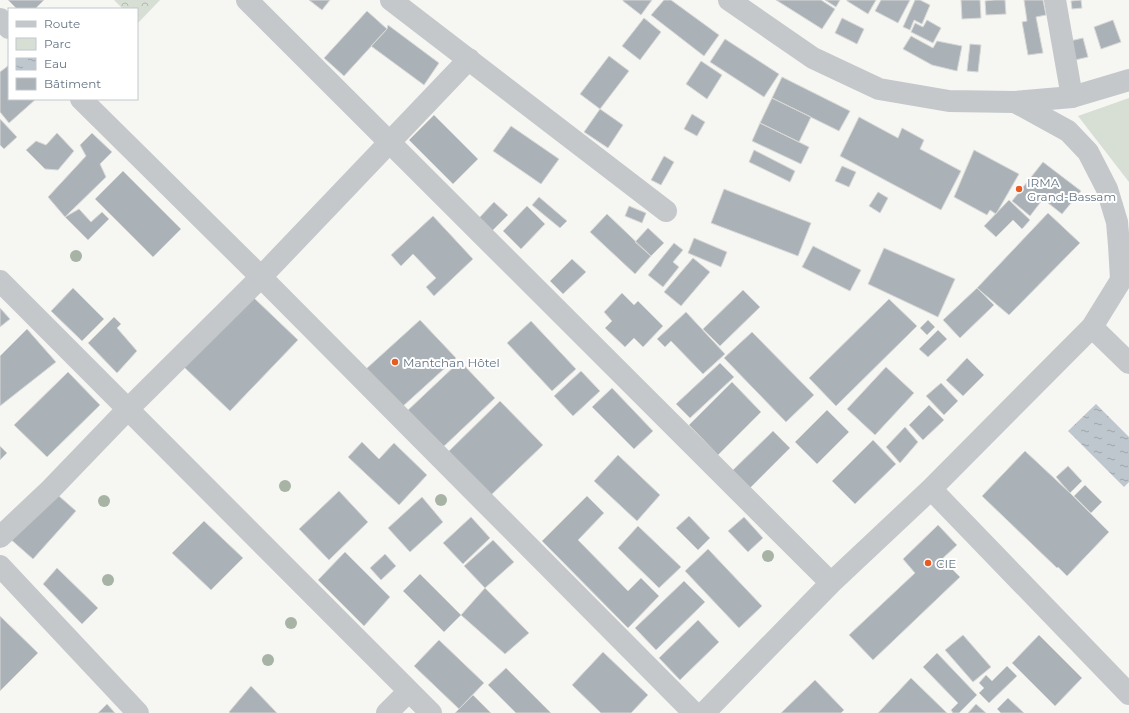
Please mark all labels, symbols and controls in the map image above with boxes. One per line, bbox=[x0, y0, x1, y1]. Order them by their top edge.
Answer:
legend bbox=[8, 8, 138, 100]
text: Route bbox=[44, 16, 80, 31]
text: Parc bbox=[44, 36, 71, 51]
text: Eau bbox=[44, 56, 67, 71]
text: Bâtiment bbox=[44, 76, 101, 91]
place label: IRMA Grand-Bassam bbox=[1027, 175, 1116, 204]
marker: IRMA Grand-Bassam bbox=[1014, 184, 1024, 194]
place label: Mantchan Hôtel bbox=[403, 355, 500, 370]
marker: Mantchan Hôtel bbox=[390, 357, 400, 367]
place label: CIE bbox=[936, 556, 956, 571]
marker: CIE bbox=[923, 558, 933, 568]

